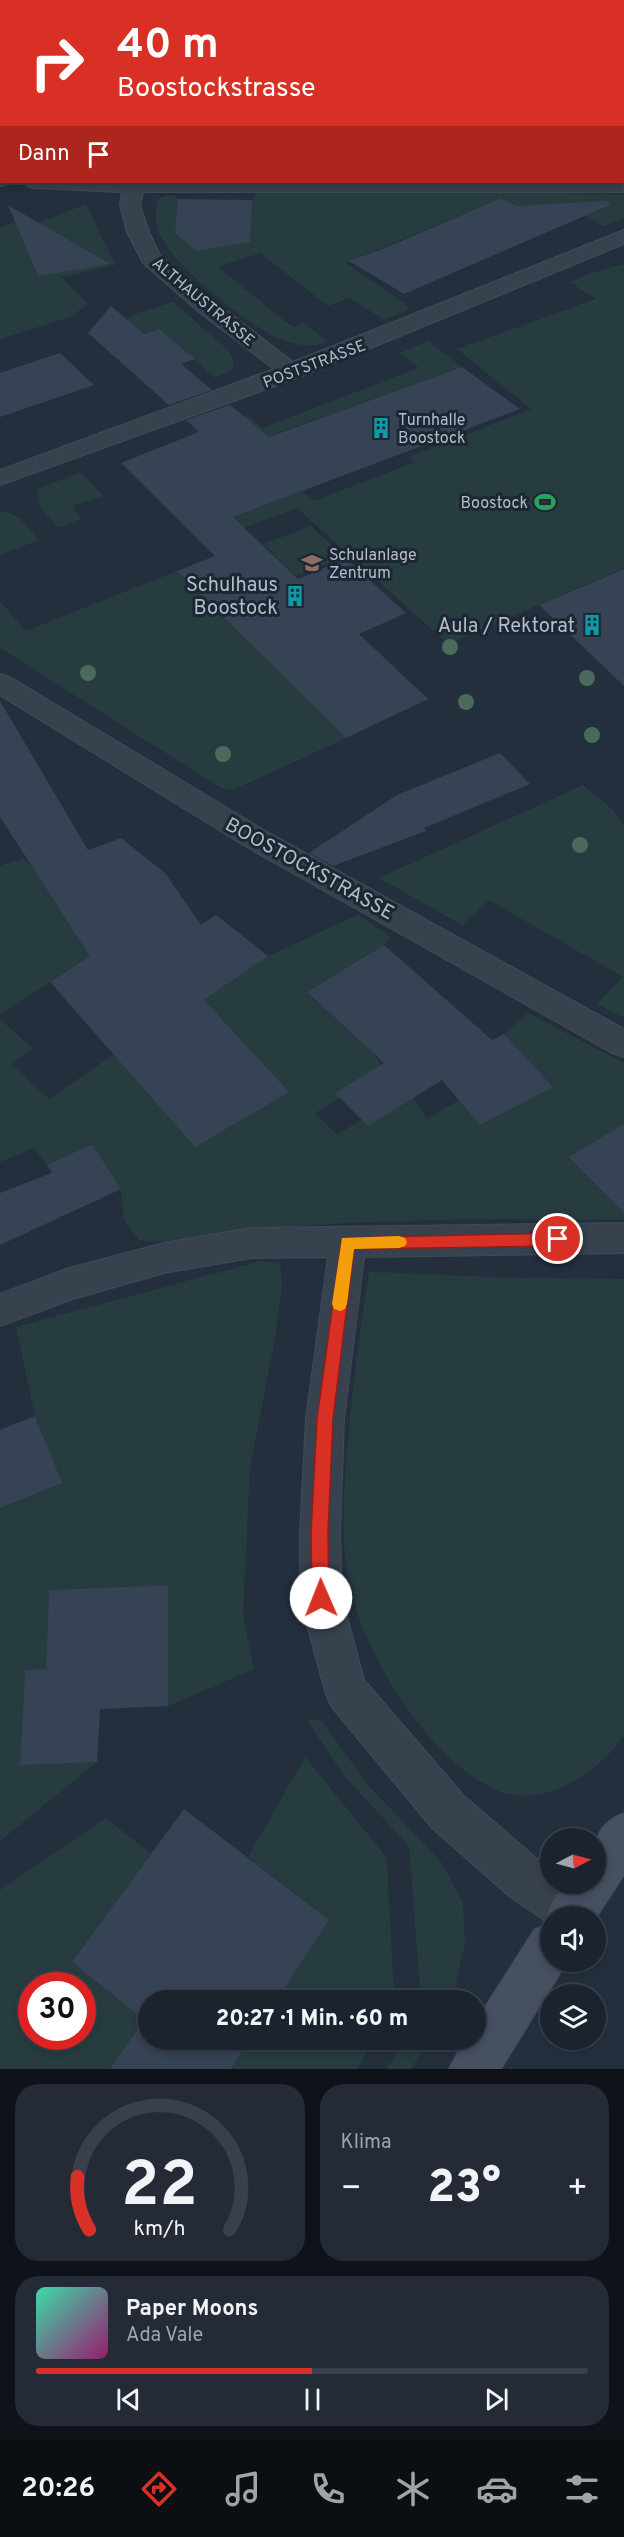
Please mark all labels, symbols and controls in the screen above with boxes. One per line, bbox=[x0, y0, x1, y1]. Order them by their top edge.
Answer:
text: 40 m bbox=[117, 20, 219, 73]
icon: right bbox=[18, 24, 96, 102]
text: Boostockstrasse bbox=[117, 72, 316, 106]
icon: arrive bbox=[82, 138, 115, 171]
text: Dann bbox=[18, 141, 70, 168]
street label: ALTHAUSTRASSE bbox=[147, 254, 258, 351]
street label: POSTSTRASSE bbox=[261, 336, 369, 394]
place label: Turnhalle Boostock bbox=[398, 411, 466, 449]
building icon: Turnhalle Boostock bbox=[369, 416, 393, 440]
sports icon: Boostock bbox=[533, 490, 557, 514]
place label: Boostock bbox=[460, 494, 528, 514]
place label: Schulanlage Zentrum bbox=[329, 546, 417, 584]
school or university icon: Schulanlage Zentrum bbox=[300, 551, 324, 575]
place label: Schulhaus Boostock bbox=[186, 573, 278, 622]
building icon: Schulhaus Boostock bbox=[283, 584, 307, 608]
building icon: Aula / Rektorat bbox=[580, 613, 604, 637]
place label: Aula / Rektorat bbox=[438, 614, 575, 640]
street label: BOOSTOCKSTRASSE bbox=[220, 812, 398, 927]
pin bbox=[532, 1213, 583, 1264]
icon: arrive bbox=[541, 1222, 574, 1255]
position arrow bbox=[289, 1566, 353, 1630]
north arrow bbox=[540, 1828, 606, 1894]
map controls bbox=[540, 1828, 606, 2050]
button: sound bbox=[540, 1906, 606, 1972]
speed limit sign: 30 bbox=[18, 1972, 96, 2050]
button: layers bbox=[540, 1984, 606, 2050]
text: 20:27 · 1 Min. · 60 m bbox=[216, 2006, 408, 2033]
text: Klima bbox=[341, 2130, 392, 2156]
text: 22 bbox=[122, 2149, 198, 2228]
text: 23° bbox=[428, 2161, 501, 2218]
text: − bbox=[341, 2169, 362, 2211]
text: + bbox=[567, 2169, 588, 2211]
text: km/h bbox=[134, 2216, 186, 2243]
text: Paper Moons bbox=[126, 2296, 258, 2323]
text: Ada Vale bbox=[126, 2323, 203, 2349]
icon: previous bbox=[112, 2383, 145, 2416]
icon: pause bbox=[296, 2383, 329, 2416]
icon: next bbox=[480, 2383, 513, 2416]
icon: directions bbox=[138, 2468, 180, 2510]
icon: music bbox=[222, 2468, 264, 2510]
icon: phone bbox=[307, 2468, 349, 2510]
icon: climate bbox=[392, 2468, 434, 2510]
icon: car bbox=[476, 2468, 518, 2510]
icon: filters bbox=[561, 2468, 603, 2510]
text: 20:26 bbox=[21, 2472, 95, 2506]

